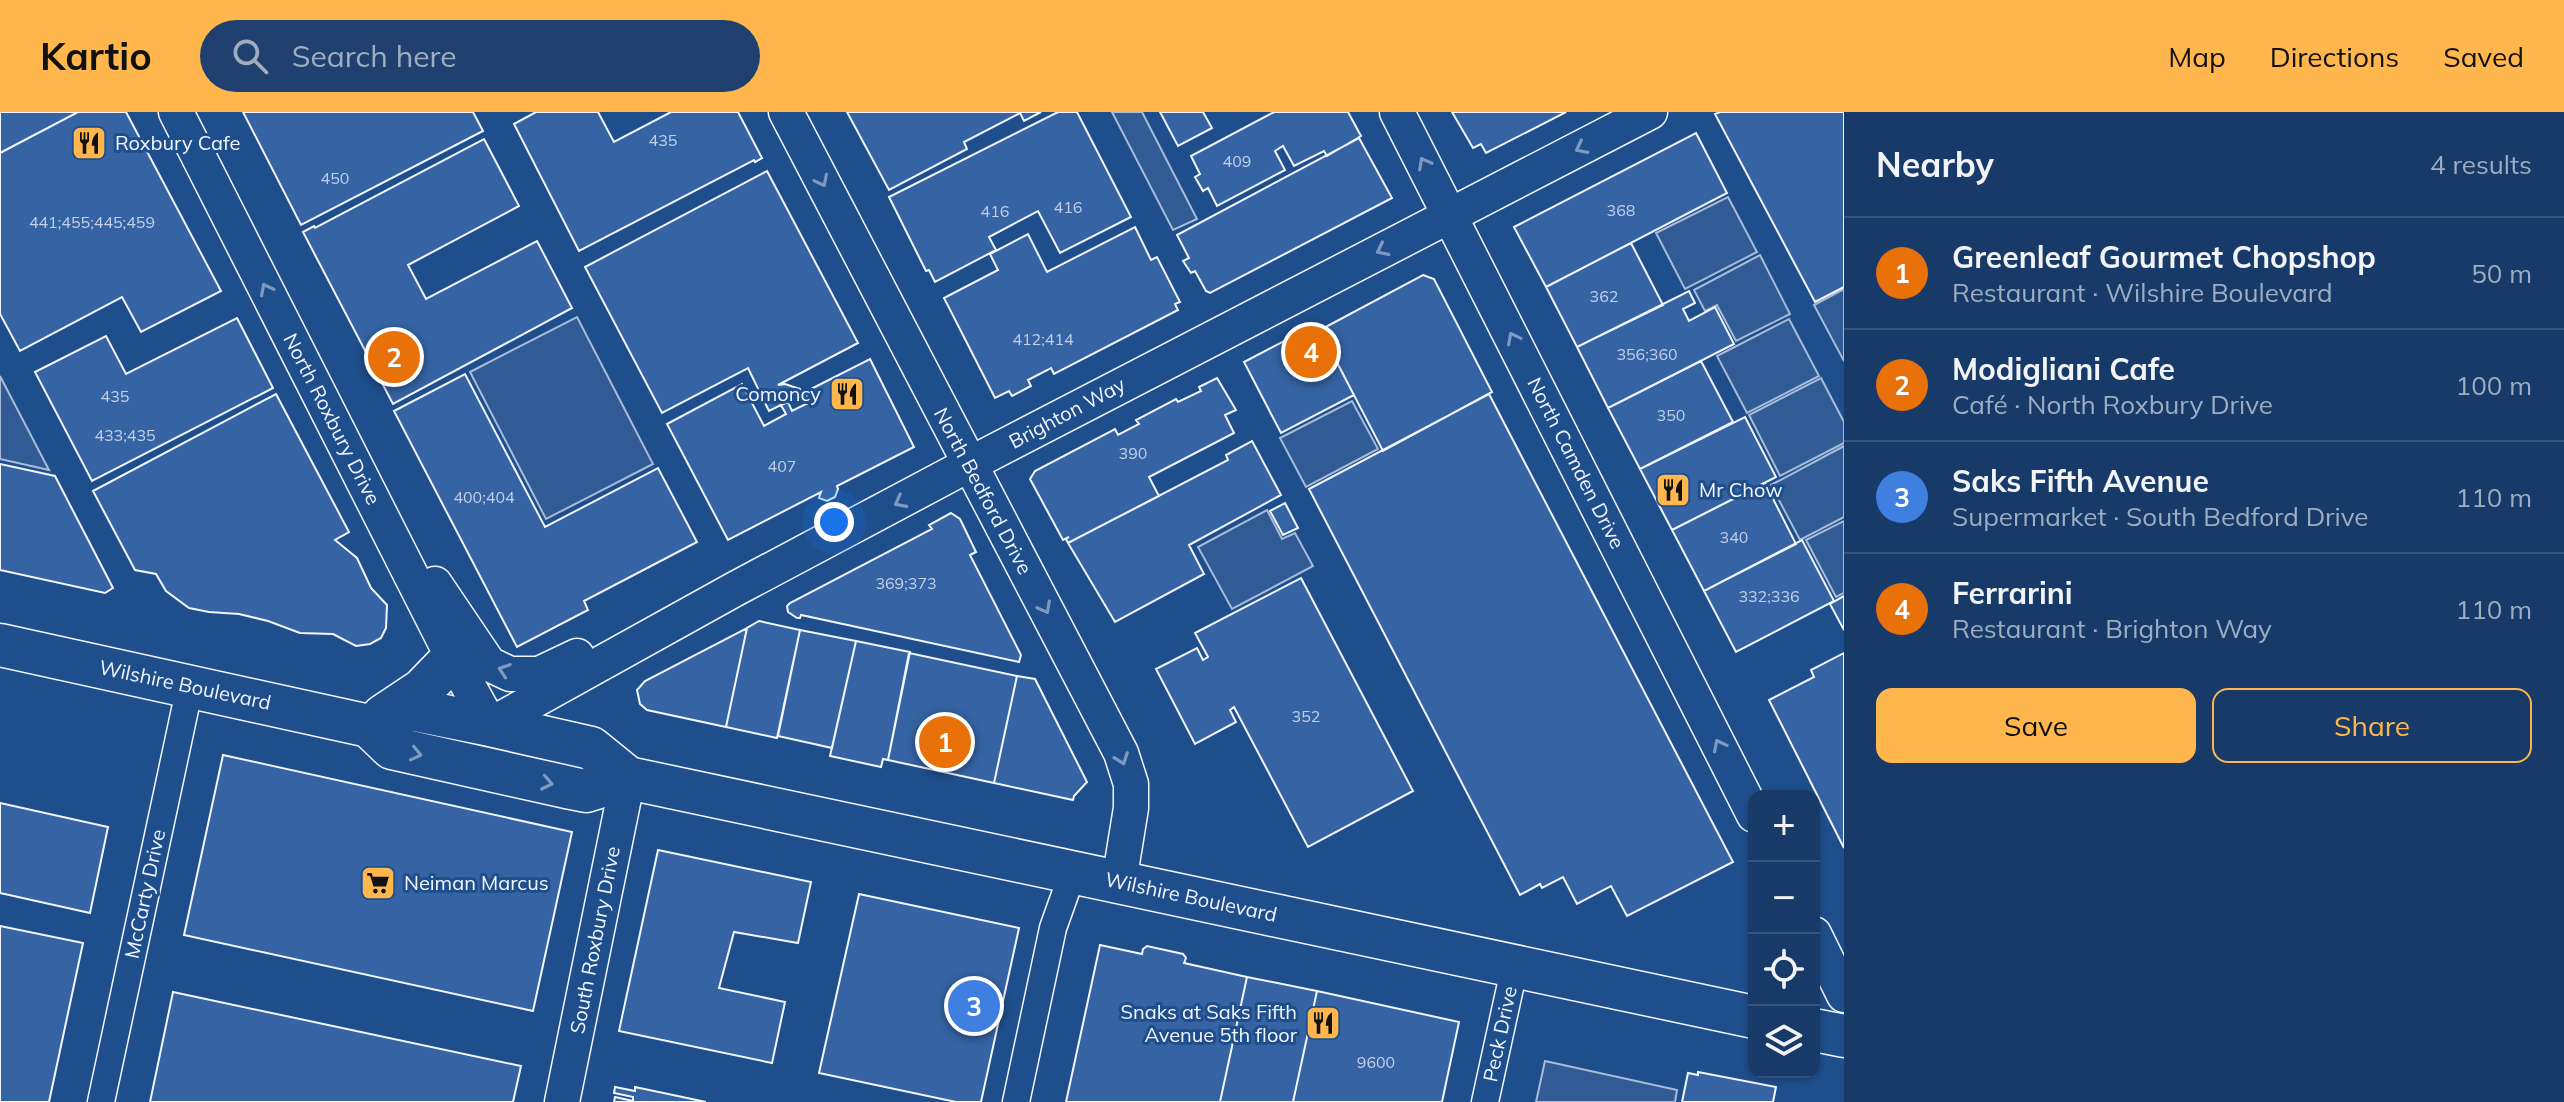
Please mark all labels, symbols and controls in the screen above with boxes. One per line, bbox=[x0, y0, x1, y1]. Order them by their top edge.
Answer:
search box bbox=[200, 20, 760, 92]
text: Kartio bbox=[40, 32, 152, 80]
icon: search bbox=[228, 34, 272, 78]
text: Search here bbox=[292, 37, 457, 75]
text: Map bbox=[2168, 39, 2226, 74]
text: Directions bbox=[2270, 39, 2399, 74]
text: Saved bbox=[2443, 39, 2524, 74]
restaurant icon: Roxbury Cafe bbox=[70, 124, 108, 162]
place label: Roxbury Cafe bbox=[115, 130, 240, 155]
house number: 435 bbox=[649, 130, 677, 150]
one-way arrow bbox=[1574, 138, 1589, 153]
text: Nearby bbox=[1876, 143, 1994, 186]
text: 4 results bbox=[2430, 148, 2532, 181]
house number: 409 bbox=[1223, 151, 1251, 171]
one-way arrow bbox=[1418, 157, 1433, 171]
house number: 450 bbox=[321, 168, 349, 188]
one-way arrow bbox=[812, 173, 828, 188]
house number: 416 bbox=[1054, 197, 1082, 217]
house number: 368 bbox=[1607, 200, 1635, 220]
house number: 416 bbox=[981, 201, 1009, 221]
house number: 441;455;445;459 bbox=[29, 212, 155, 232]
text: Greenleaf Gourmet Chopshop bbox=[1952, 238, 2376, 276]
one-way arrow bbox=[1375, 241, 1390, 256]
text: 1 bbox=[1894, 257, 1910, 290]
text: 50 m bbox=[2471, 257, 2532, 290]
text: Restaurant · Wilshire Boulevard bbox=[1952, 276, 2333, 309]
one-way arrow bbox=[261, 282, 276, 297]
house number: 362 bbox=[1590, 286, 1618, 306]
pin: 4 bbox=[1285, 322, 1337, 382]
pin: 2 bbox=[368, 327, 420, 387]
street label: North Roxbury Drive bbox=[278, 329, 387, 509]
house number: 412;414 bbox=[1012, 329, 1074, 349]
one-way arrow bbox=[1508, 332, 1523, 347]
house number: 356;360 bbox=[1616, 344, 1678, 364]
text: Modigliani Cafe bbox=[1952, 350, 2175, 388]
text: 2 bbox=[1894, 369, 1910, 402]
text: 100 m bbox=[2456, 369, 2532, 402]
street label: Brighton Way bbox=[1004, 371, 1130, 454]
street label: North Camden Drive bbox=[1522, 373, 1631, 553]
restaurant icon: Comoncy bbox=[828, 375, 866, 413]
place label: Comoncy bbox=[735, 381, 821, 406]
house number: 435 bbox=[101, 386, 129, 406]
text: Café · North Roxbury Drive bbox=[1952, 388, 2273, 421]
street label: North Bedford Drive bbox=[929, 403, 1038, 578]
house number: 350 bbox=[1657, 405, 1685, 425]
house number: 433;435 bbox=[94, 425, 156, 445]
house number: 390 bbox=[1119, 443, 1147, 463]
house number: 407 bbox=[768, 456, 796, 476]
text: Saks Fifth Avenue bbox=[1952, 462, 2209, 500]
restaurant icon: Mr Chow bbox=[1654, 471, 1692, 509]
place label: Mr Chow bbox=[1699, 477, 1783, 502]
text: 3 bbox=[1894, 481, 1910, 514]
text: 110 m bbox=[2456, 481, 2532, 514]
house number: 400;404 bbox=[453, 487, 515, 507]
one-way arrow bbox=[893, 492, 908, 507]
text: Supermarket · South Bedford Drive bbox=[1952, 500, 2368, 533]
your location bbox=[814, 502, 854, 542]
house number: 340 bbox=[1720, 527, 1748, 547]
house number: 369;373 bbox=[875, 573, 937, 593]
text: Ferrarini bbox=[1952, 574, 2073, 612]
house number: 332;336 bbox=[1738, 586, 1800, 606]
text: 4 bbox=[1894, 593, 1910, 626]
text: 110 m bbox=[2456, 593, 2532, 626]
one-way arrow bbox=[1035, 599, 1050, 614]
text: Restaurant · Brighton Way bbox=[1952, 612, 2272, 645]
street label: Wilshire Boulevard bbox=[97, 654, 273, 715]
one-way arrow bbox=[498, 663, 512, 679]
button: Save bbox=[1876, 688, 2196, 763]
button: Share bbox=[2212, 688, 2532, 763]
house number: 352 bbox=[1292, 706, 1320, 726]
pin: 1 bbox=[919, 712, 971, 772]
one-way arrow bbox=[1713, 739, 1729, 754]
one-way arrow bbox=[408, 745, 422, 762]
one-way arrow bbox=[1112, 751, 1129, 765]
one-way arrow bbox=[540, 774, 554, 791]
map controls bbox=[1748, 790, 1820, 1078]
button: + bbox=[1748, 790, 1820, 862]
street label: McCarty Drive bbox=[119, 827, 170, 961]
street label: South Roxbury Drive bbox=[564, 844, 625, 1036]
button: − bbox=[1748, 862, 1820, 934]
supermarket icon: Neiman Marcus bbox=[359, 864, 397, 902]
street label: Wilshire Boulevard bbox=[1103, 866, 1279, 927]
place label: Neiman Marcus bbox=[404, 870, 549, 895]
button: locate bbox=[1748, 934, 1820, 1006]
pin: 3 bbox=[948, 976, 1000, 1036]
street label: Peck Drive bbox=[1477, 984, 1522, 1084]
place label: Snaks at Saks Fifth Avenue 5th floor bbox=[1121, 999, 1298, 1047]
restaurant icon: Snaks at Saks Fifth Avenue 5th floor bbox=[1304, 1004, 1342, 1042]
button: layers bbox=[1748, 1006, 1820, 1078]
house number: 9600 bbox=[1357, 1052, 1395, 1072]

